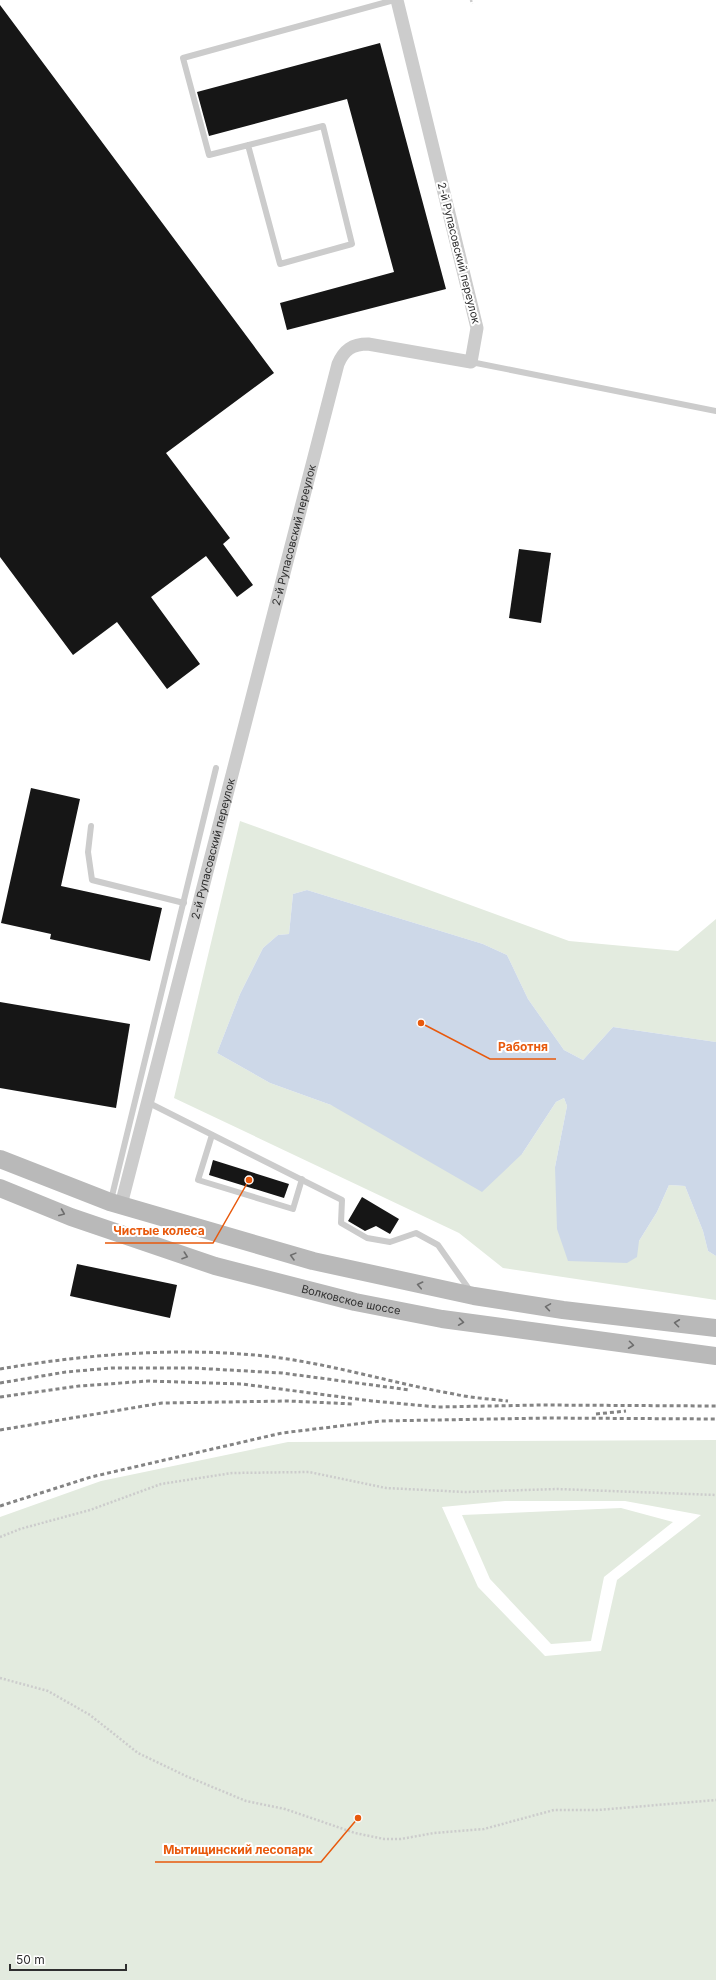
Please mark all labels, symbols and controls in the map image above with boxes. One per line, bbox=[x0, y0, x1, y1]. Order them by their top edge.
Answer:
street label: 2-й Рупасовский переулок bbox=[435, 181, 483, 325]
street label: 2-й Рупасовский переулок bbox=[269, 463, 319, 607]
street label: 2-й Рупасовский переулок bbox=[188, 777, 238, 921]
callout: Работня bbox=[490, 1035, 556, 1059]
text: Работня bbox=[498, 1039, 548, 1054]
one-way arrow bbox=[58, 1209, 65, 1217]
callout: Чистые колеса bbox=[105, 1219, 213, 1243]
text: Чистые колеса bbox=[113, 1223, 205, 1238]
one-way arrow bbox=[181, 1251, 188, 1259]
one-way arrow bbox=[290, 1253, 297, 1261]
street label: Волковское шоссе bbox=[300, 1281, 402, 1318]
one-way arrow bbox=[417, 1282, 423, 1290]
one-way arrow bbox=[545, 1303, 551, 1312]
one-way arrow bbox=[458, 1317, 464, 1326]
one-way arrow bbox=[674, 1319, 680, 1328]
one-way arrow bbox=[628, 1340, 634, 1349]
callout: Мытищинский лесопарк bbox=[155, 1838, 321, 1862]
text: Мытищинский лесопарк bbox=[163, 1842, 313, 1857]
scale bar bbox=[10, 1946, 126, 1972]
text: 50 m bbox=[16, 1952, 45, 1967]

